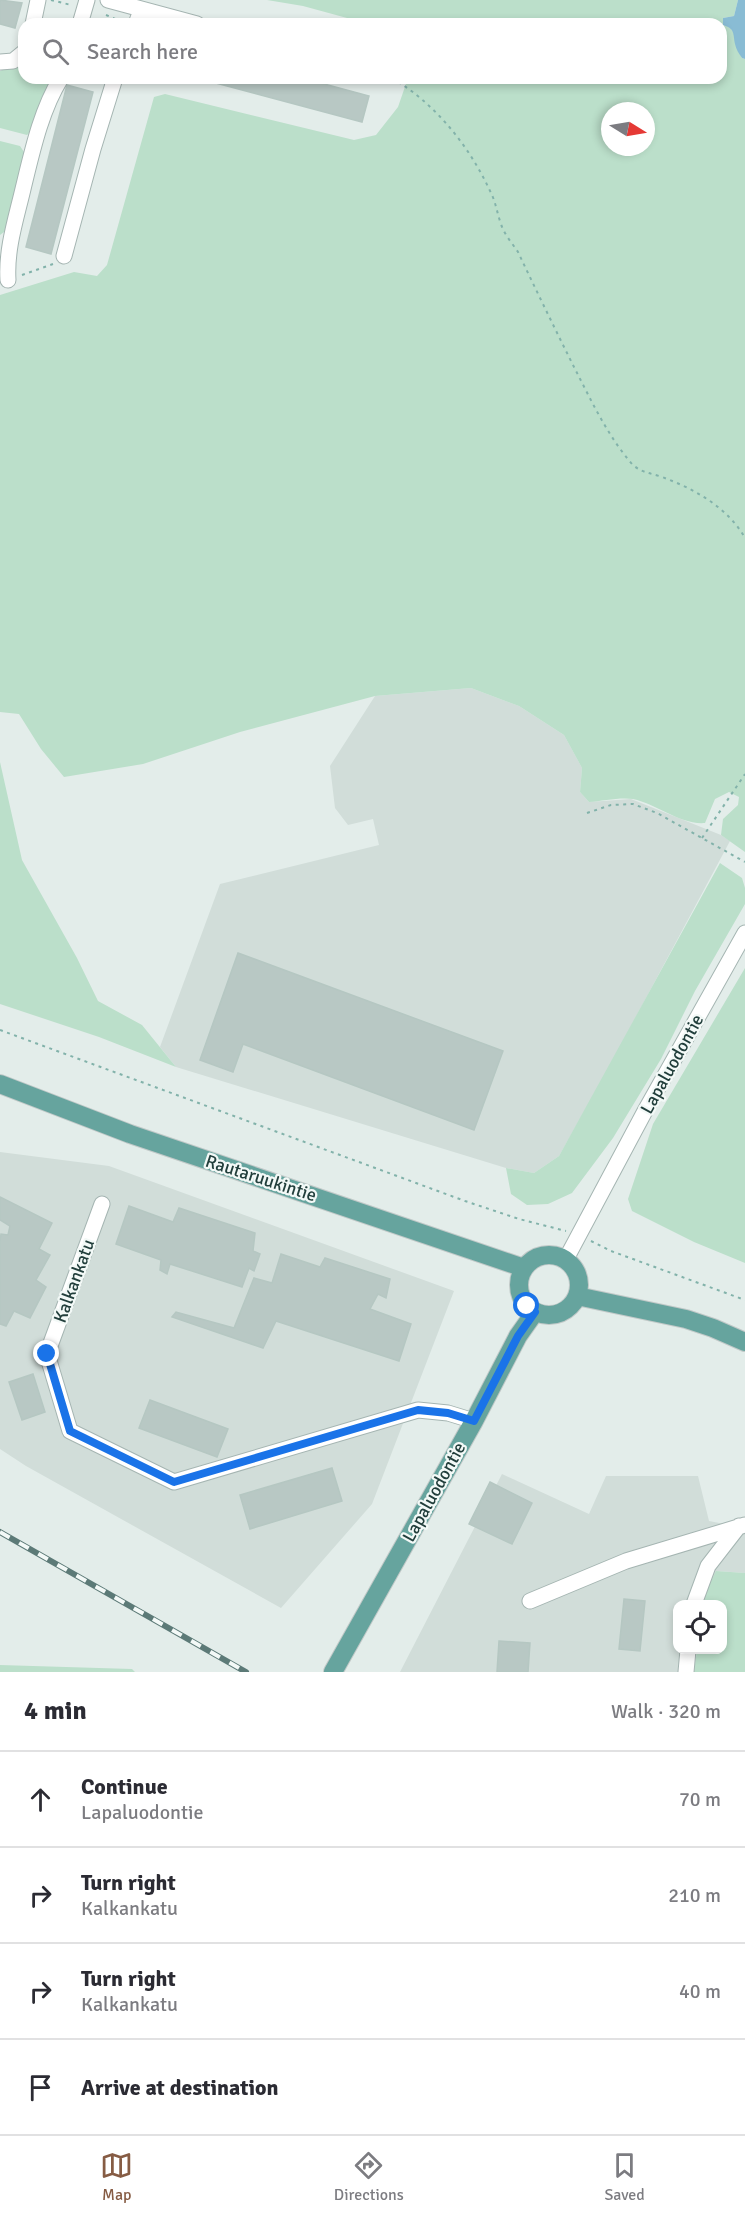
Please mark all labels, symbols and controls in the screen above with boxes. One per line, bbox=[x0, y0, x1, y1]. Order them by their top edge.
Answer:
search box bbox=[18, 18, 727, 84]
icon: search bbox=[39, 35, 72, 68]
text: Search here bbox=[87, 38, 198, 65]
north arrow bbox=[601, 102, 655, 156]
street label: Lapaluodontie bbox=[636, 1010, 708, 1118]
street label: Rautaruukintie bbox=[203, 1150, 319, 1206]
street label: Kalkankatu bbox=[49, 1236, 99, 1326]
route start bbox=[513, 1292, 539, 1318]
route end bbox=[33, 1340, 59, 1366]
street label: Lapaluodontie bbox=[398, 1438, 470, 1546]
map controls bbox=[673, 1600, 727, 1654]
button: locate bbox=[673, 1600, 727, 1654]
text: 4 min bbox=[24, 1695, 87, 1727]
text: Walk · 320 m bbox=[611, 1699, 721, 1724]
text: Continue bbox=[81, 1773, 168, 1800]
icon: ahead bbox=[24, 1783, 57, 1816]
text: 70 m bbox=[679, 1787, 721, 1812]
text: Lapaluodontie bbox=[81, 1800, 204, 1825]
text: Turn right bbox=[81, 1869, 176, 1896]
icon: right bbox=[24, 1879, 57, 1912]
text: 210 m bbox=[668, 1883, 721, 1908]
text: Kalkankatu bbox=[81, 1896, 178, 1921]
text: Turn right bbox=[81, 1965, 176, 1992]
icon: right bbox=[24, 1975, 57, 2008]
text: 40 m bbox=[679, 1979, 721, 2004]
text: Kalkankatu bbox=[81, 1992, 178, 2017]
icon: arrive bbox=[24, 2071, 57, 2104]
text: Arrive at destination bbox=[81, 2074, 278, 2101]
tab: Map bbox=[100, 2149, 133, 2205]
tab: Directions bbox=[334, 2149, 404, 2205]
tab: Saved bbox=[604, 2149, 645, 2205]

